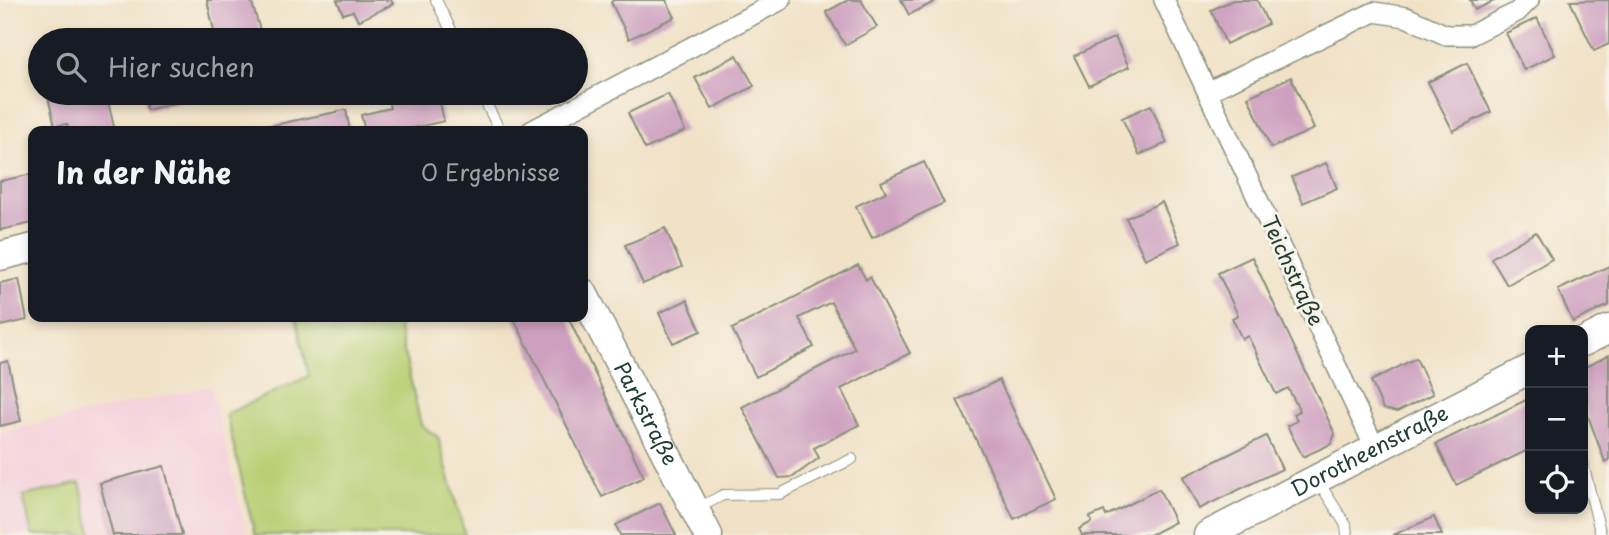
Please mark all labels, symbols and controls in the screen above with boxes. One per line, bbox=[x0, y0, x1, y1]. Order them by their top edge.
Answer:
search box bbox=[28, 28, 588, 105]
text: Hier suchen bbox=[108, 47, 255, 86]
icon: search bbox=[52, 48, 90, 86]
text: In der Nähe bbox=[56, 149, 231, 194]
text: 0 Ergebnisse bbox=[421, 154, 560, 189]
street label: Teichstraße bbox=[1254, 210, 1333, 330]
map controls bbox=[1525, 325, 1588, 514]
button: + bbox=[1525, 325, 1588, 388]
street label: Parkstraße bbox=[607, 356, 687, 470]
button: − bbox=[1525, 388, 1588, 451]
street label: Dorotheenstraße bbox=[1285, 396, 1453, 504]
button: locate bbox=[1525, 451, 1588, 514]

